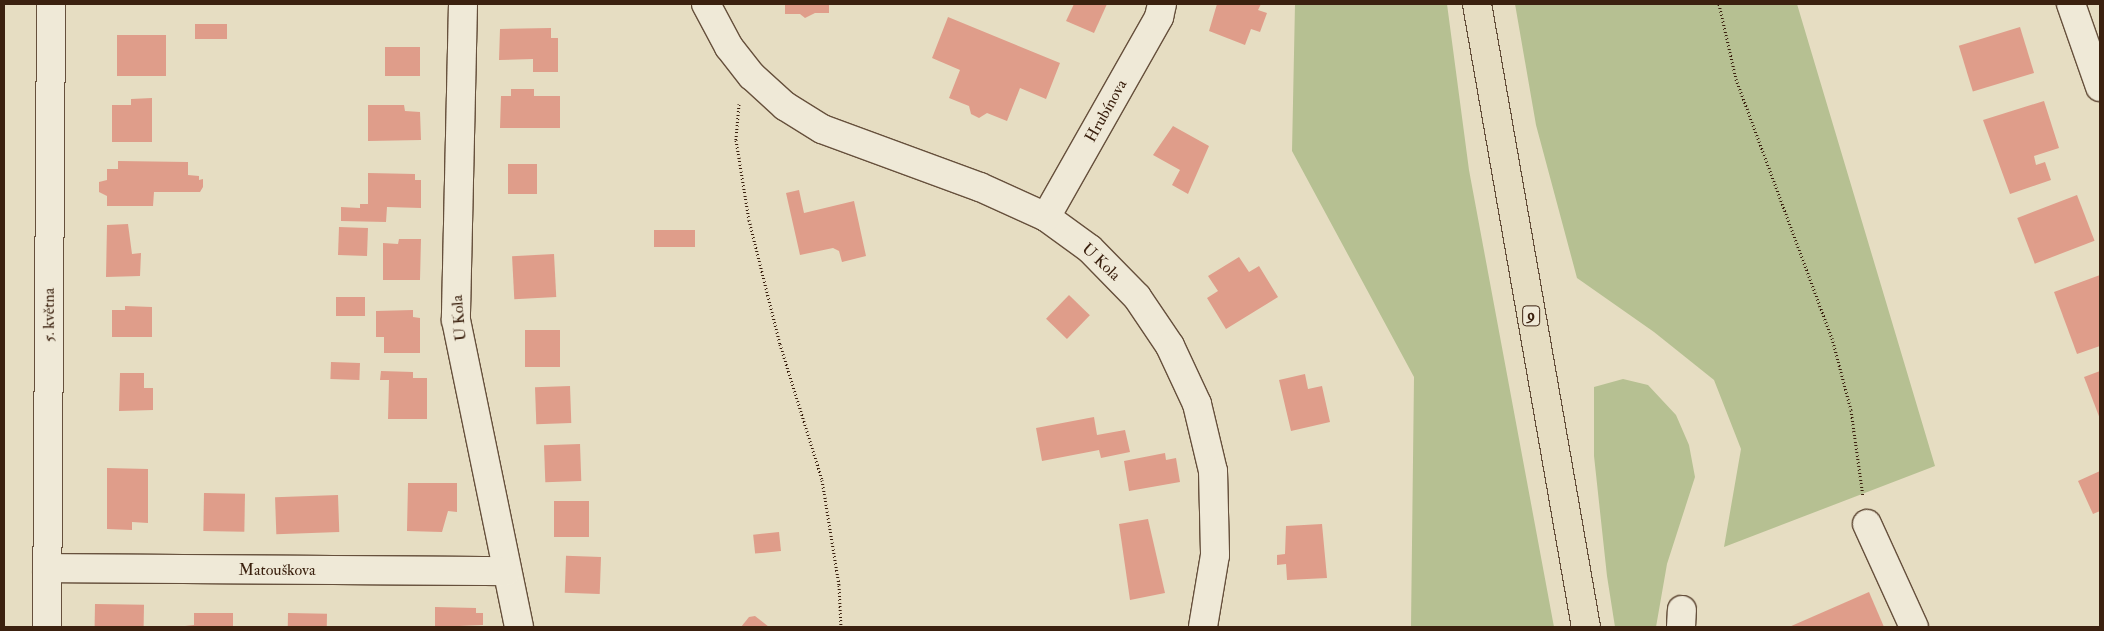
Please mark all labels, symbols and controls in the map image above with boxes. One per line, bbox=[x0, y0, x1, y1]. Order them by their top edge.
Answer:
street label: Hrubínova bbox=[1081, 76, 1131, 146]
street label: U Kola bbox=[1078, 239, 1124, 285]
street label: 5. května bbox=[39, 288, 59, 342]
street label: U Kola bbox=[447, 294, 471, 342]
road number: 9 bbox=[1521, 304, 1541, 328]
street label: Matouškova bbox=[239, 560, 315, 580]

